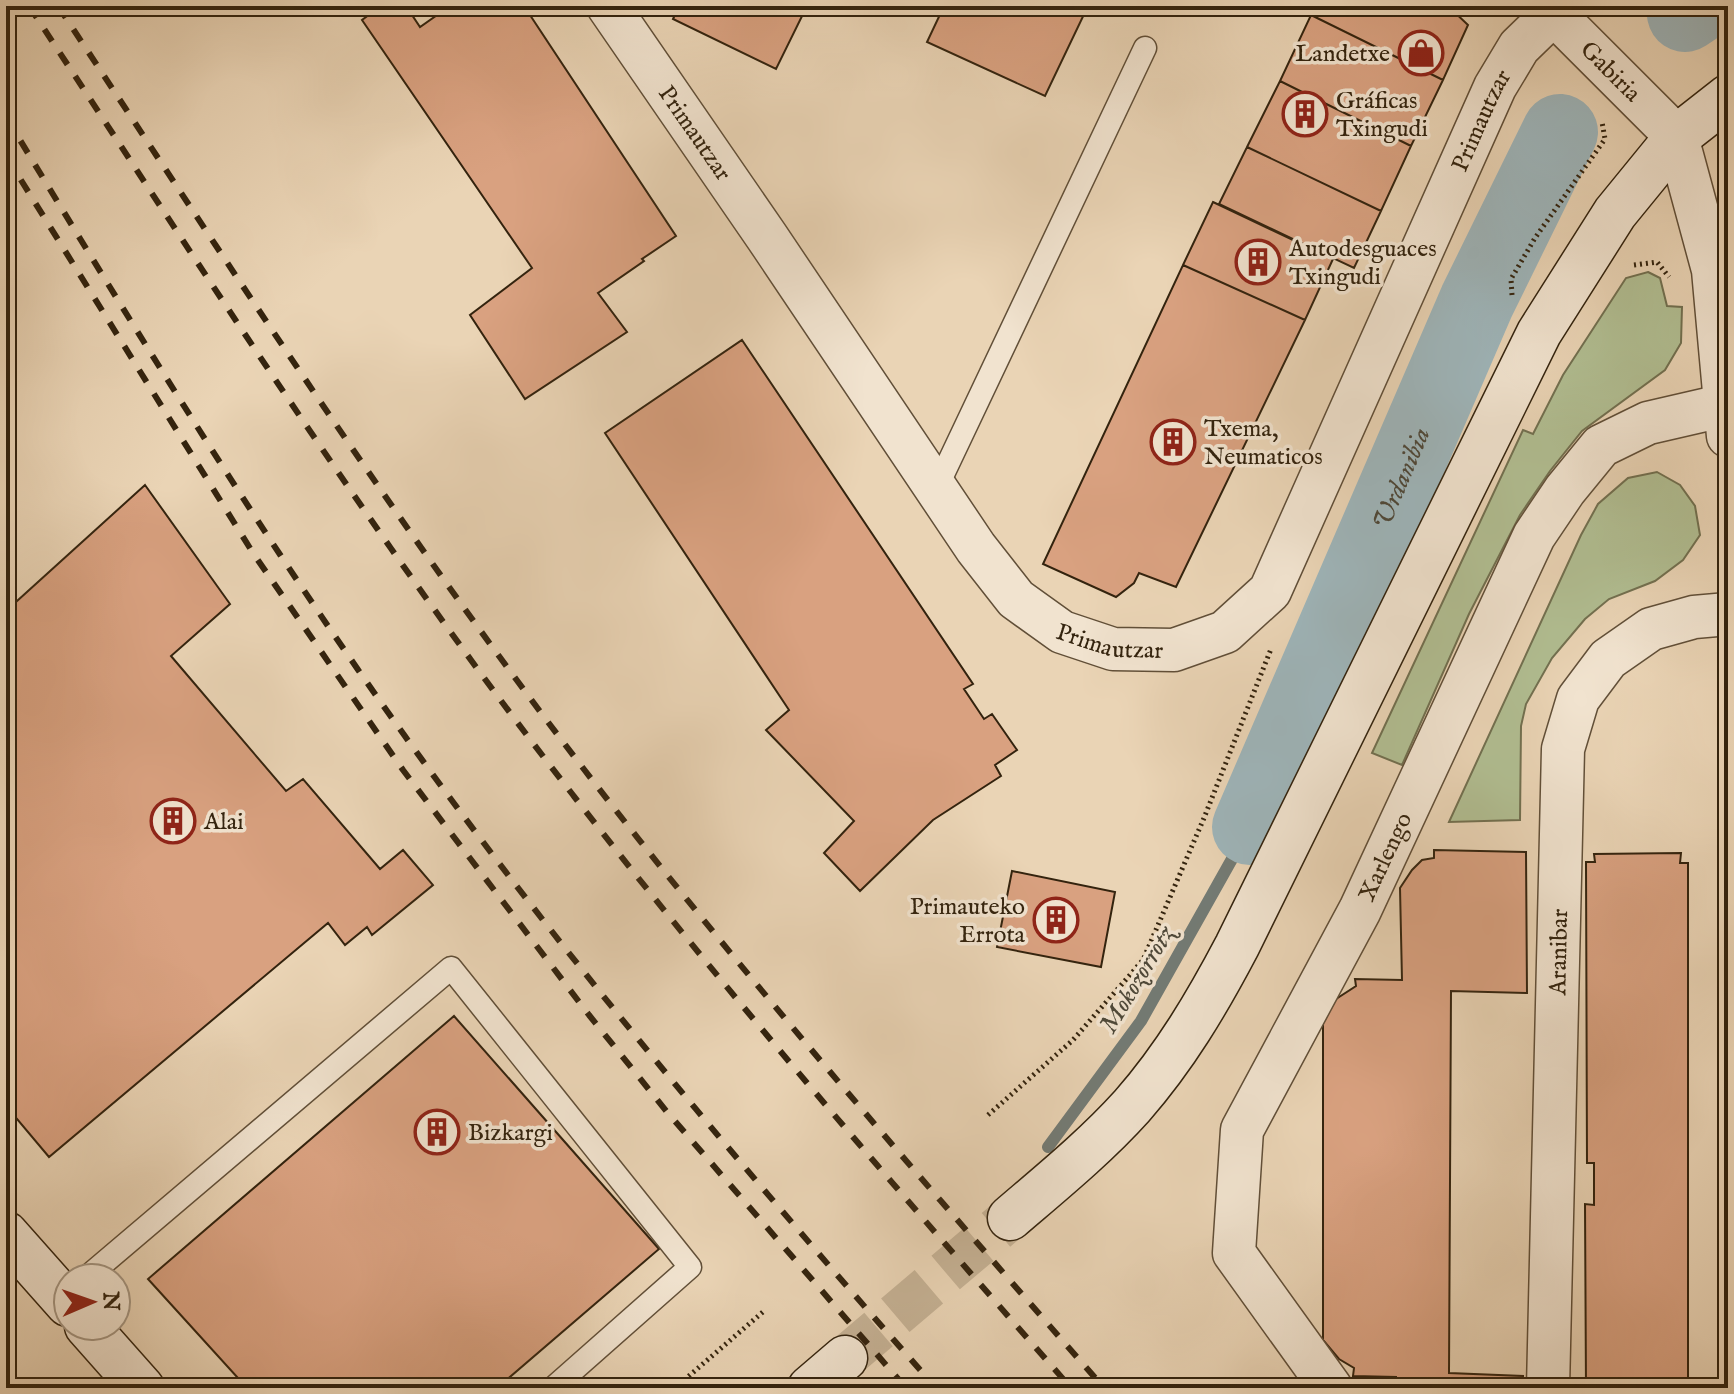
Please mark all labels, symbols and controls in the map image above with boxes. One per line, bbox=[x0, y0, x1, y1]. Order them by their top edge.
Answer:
shop icon: Landetxe bbox=[1397, 29, 1445, 77]
street label: Gabiria bbox=[1573, 35, 1648, 110]
place label: Landetxe bbox=[1295, 39, 1390, 70]
street label: Primautzar bbox=[1445, 64, 1519, 177]
street label: Primautzar bbox=[650, 80, 738, 188]
place label: Gráficas Txingudi bbox=[1336, 86, 1428, 145]
building icon: Gráficas Txingudi bbox=[1281, 90, 1329, 138]
place label: Autodesguaces Txingudi bbox=[1288, 234, 1437, 293]
building icon: Autodesguaces Txingudi bbox=[1234, 238, 1282, 286]
place label: Txema, Neumaticos bbox=[1204, 414, 1323, 473]
building icon: Txema, Neumaticos bbox=[1149, 418, 1197, 466]
water label: Urdanibia bbox=[1365, 423, 1438, 535]
street label: Primautzar bbox=[1052, 617, 1164, 667]
building icon: Alai bbox=[149, 797, 197, 845]
place label: Alai bbox=[203, 807, 244, 838]
street label: Xarlengo bbox=[1352, 808, 1420, 907]
place label: Primauteko Errota bbox=[910, 892, 1026, 951]
building icon: Primauteko Errota bbox=[1032, 896, 1080, 944]
street label: Aranibar bbox=[1543, 908, 1576, 997]
water label: Mokozorrotz bbox=[1092, 917, 1184, 1040]
building icon: Bizkargi bbox=[413, 1108, 461, 1156]
place label: Bizkargi bbox=[468, 1118, 553, 1149]
north arrow bbox=[52, 1262, 132, 1342]
text: N bbox=[96, 1290, 124, 1311]

